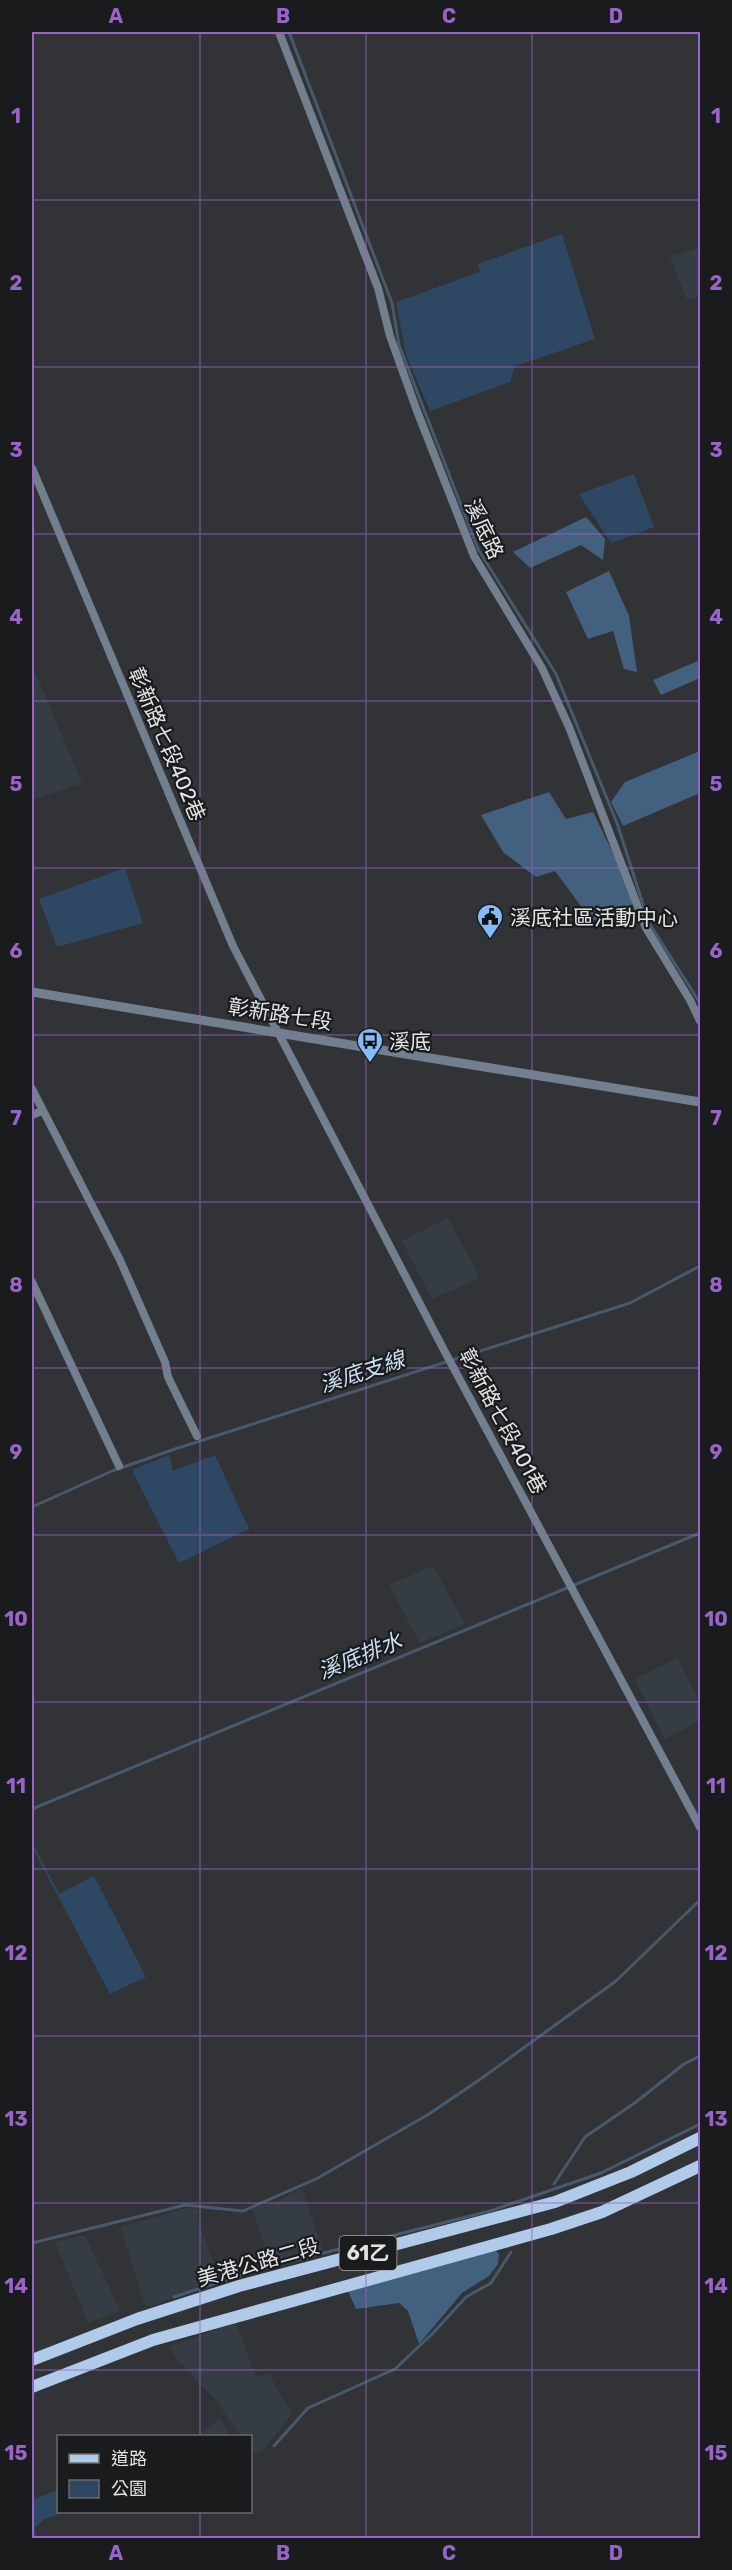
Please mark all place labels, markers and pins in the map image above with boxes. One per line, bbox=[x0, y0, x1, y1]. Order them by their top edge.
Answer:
public building icon: 溪底社區活動中心 bbox=[475, 902, 505, 940]
place label: 溪底社區活動中心 bbox=[510, 905, 678, 930]
bus stop icon: 溪底 bbox=[355, 1026, 385, 1064]
place label: 溪底 bbox=[389, 1029, 431, 1054]

